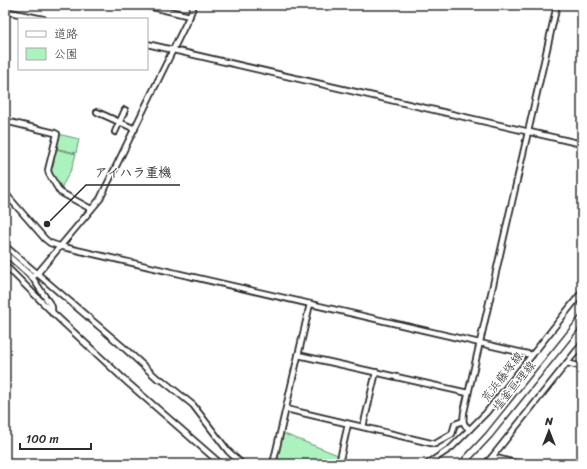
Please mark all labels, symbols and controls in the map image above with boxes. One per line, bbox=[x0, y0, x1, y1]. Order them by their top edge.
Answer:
legend bbox=[18, 18, 148, 70]
text: 道路 bbox=[54, 23, 78, 45]
text: 公園 bbox=[54, 43, 78, 65]
callout: アイハラ重機 bbox=[86, 160, 180, 185]
text: アイハラ重機 bbox=[94, 161, 172, 184]
street label: 荒浜藤塚線 bbox=[475, 347, 529, 407]
street label: 塩釜亘理線 bbox=[487, 356, 541, 416]
north arrow bbox=[529, 411, 569, 451]
text: N bbox=[544, 412, 553, 431]
scale bar bbox=[20, 425, 91, 451]
text: 100 m bbox=[26, 428, 59, 450]

